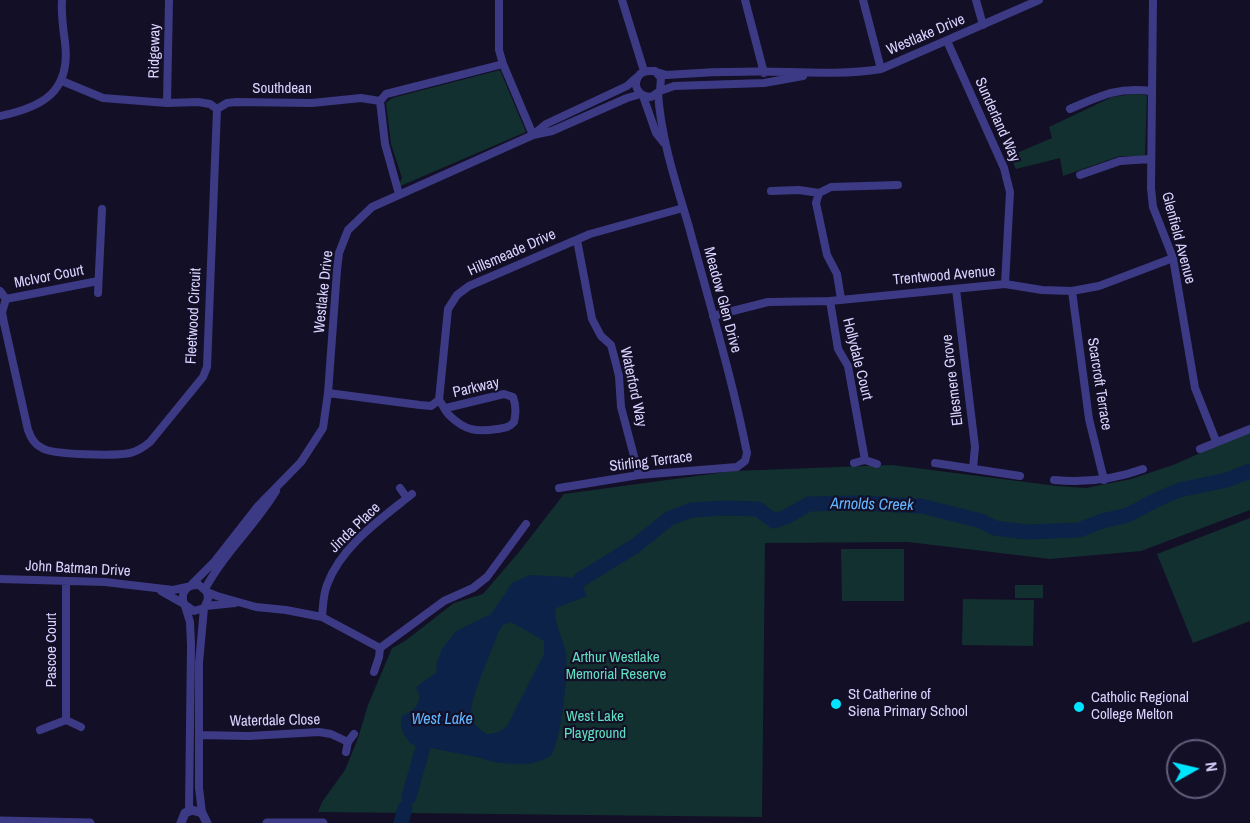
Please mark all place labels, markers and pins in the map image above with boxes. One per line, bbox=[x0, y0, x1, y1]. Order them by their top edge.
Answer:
place label: St Catherine of Siena Primary School bbox=[848, 686, 968, 721]
place label: Catholic Regional College Melton bbox=[1091, 689, 1189, 724]
marker: St Catherine of Siena Primary School bbox=[829, 697, 843, 711]
marker: Catholic Regional College Melton bbox=[1072, 700, 1086, 714]

